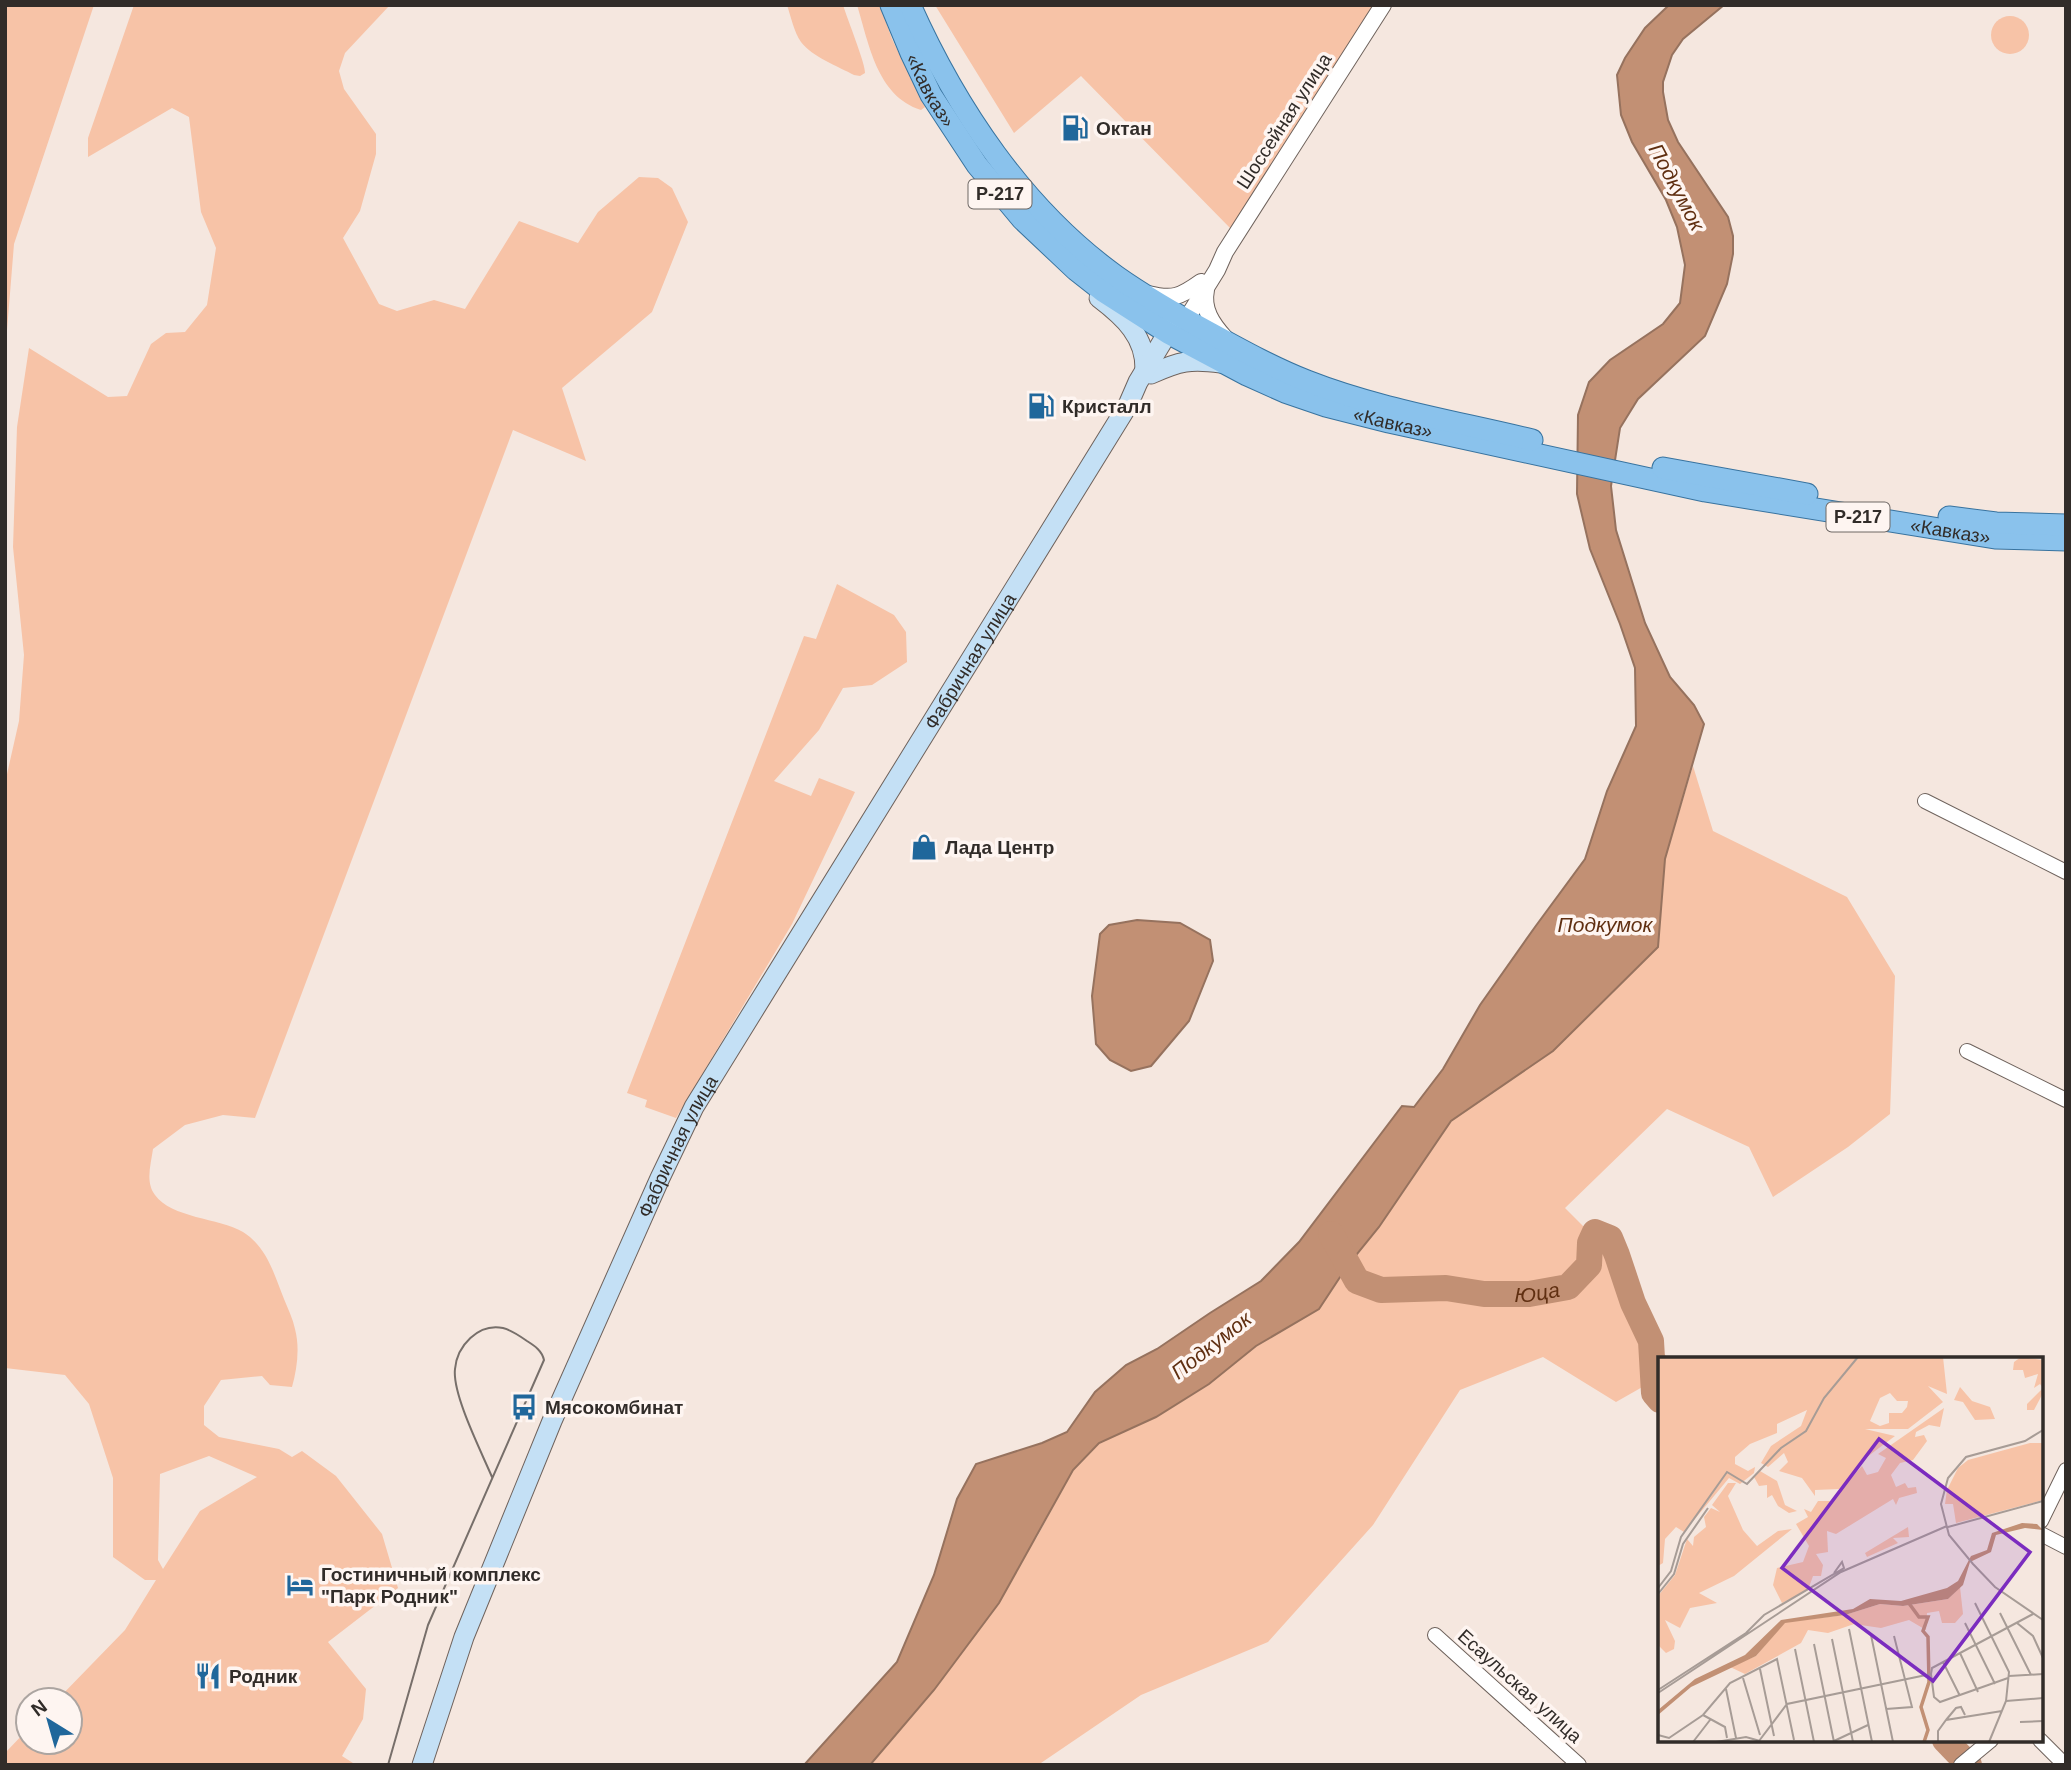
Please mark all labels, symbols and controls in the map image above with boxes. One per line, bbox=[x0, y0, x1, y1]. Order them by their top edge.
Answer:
street label: Шоссейная улица bbox=[1232, 49, 1336, 193]
street label: «Кавказ» bbox=[902, 50, 959, 131]
fuel station icon: Октан bbox=[1060, 113, 1090, 143]
place label: Октан bbox=[1096, 118, 1152, 139]
water label: Подкумок bbox=[1645, 140, 1710, 235]
road number: Р-217 bbox=[968, 180, 1032, 209]
fuel station icon: Кристалл bbox=[1026, 391, 1056, 421]
place label: Кристалл bbox=[1062, 396, 1151, 417]
street label: «Кавказ» bbox=[1351, 403, 1435, 442]
road number: Р-217 bbox=[1826, 503, 1890, 532]
street label: «Кавказ» bbox=[1909, 514, 1992, 548]
street label: Фабричная улица bbox=[920, 589, 1020, 733]
shop icon: Лада Центр bbox=[909, 832, 939, 862]
place label: Лада Центр bbox=[945, 837, 1054, 858]
water label: Подкумок bbox=[1558, 913, 1654, 936]
street label: Фабричная улица bbox=[633, 1071, 722, 1221]
water label: Юца bbox=[1514, 1277, 1561, 1306]
water label: Подкумок bbox=[1167, 1306, 1256, 1383]
inset map bbox=[1658, 1357, 2043, 1742]
bus stop icon: Мясокомбинат bbox=[509, 1392, 539, 1422]
place label: Мясокомбинат bbox=[545, 1397, 683, 1418]
place label: Гостиничный комплекс "Парк Родник" bbox=[321, 1564, 541, 1607]
hotel icon: Гостиничный комплекс "Парк Родник" bbox=[285, 1570, 315, 1600]
street label: Есаульская улица bbox=[1454, 1625, 1586, 1747]
restaurant icon: Родник bbox=[193, 1661, 223, 1691]
place label: Родник bbox=[229, 1666, 298, 1687]
north arrow bbox=[14, 1686, 84, 1756]
text: N bbox=[27, 1695, 51, 1720]

